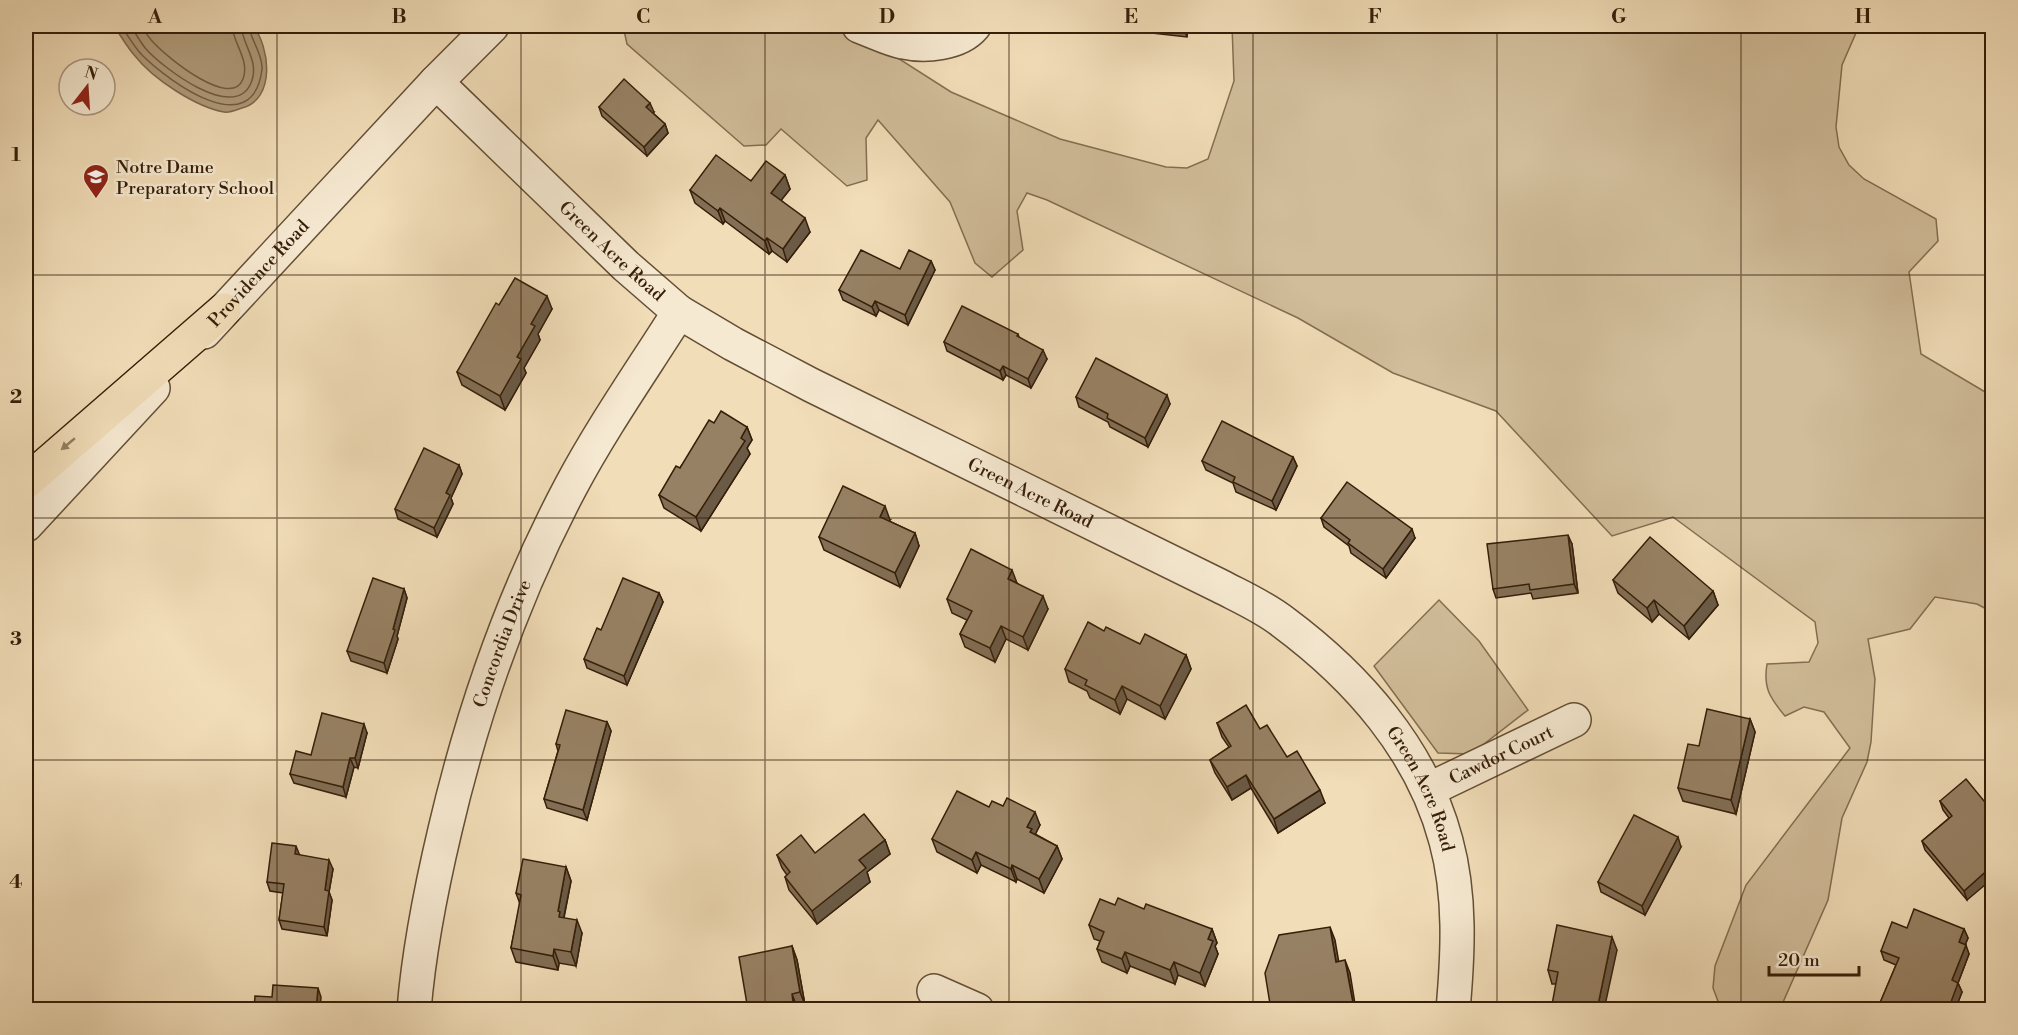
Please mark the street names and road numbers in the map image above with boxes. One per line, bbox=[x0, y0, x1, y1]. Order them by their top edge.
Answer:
street label: Green Acre Road bbox=[554, 196, 670, 307]
street label: Providence Road bbox=[203, 215, 315, 332]
street label: Green Acre Road bbox=[964, 453, 1097, 534]
street label: Concordia Drive bbox=[468, 576, 537, 711]
street label: Cawdor Court bbox=[1445, 720, 1558, 790]
street label: Green Acre Road bbox=[1381, 722, 1459, 855]

